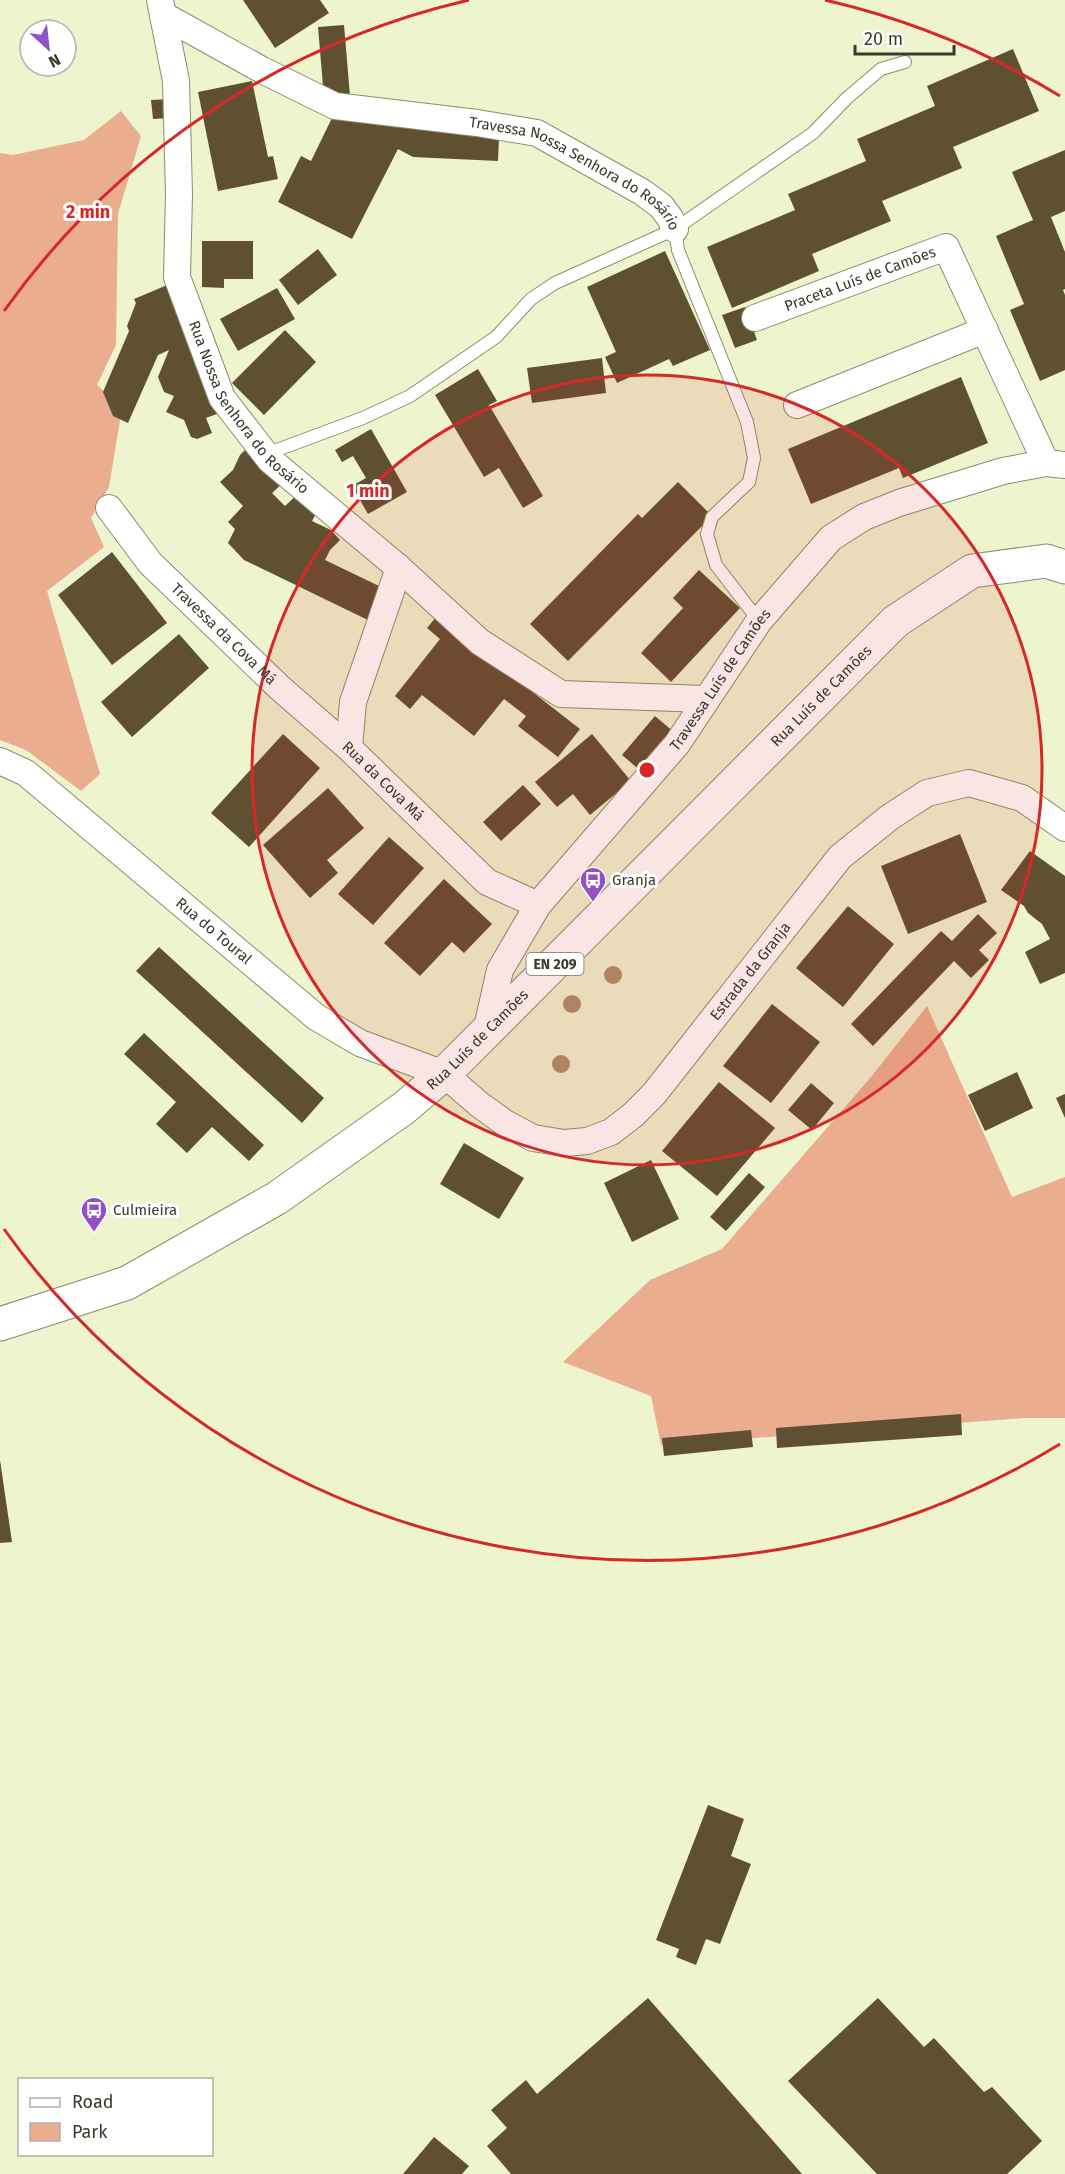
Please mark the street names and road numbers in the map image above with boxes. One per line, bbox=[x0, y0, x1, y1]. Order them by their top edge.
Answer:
street label: Travessa Nossa Senhora do Rosário bbox=[468, 113, 683, 233]
street label: Praceta Luís de Camões bbox=[782, 243, 938, 315]
street label: Rua Nossa Senhora do Rosário bbox=[185, 318, 313, 498]
street label: Travessa da Cova Má bbox=[167, 579, 280, 689]
street label: Travessa Luís de Camões bbox=[666, 605, 775, 755]
street label: Rua Luís de Camões bbox=[767, 642, 875, 750]
street label: Rua da Cova Má bbox=[339, 737, 428, 825]
street label: Rua do Toural bbox=[172, 894, 256, 968]
street label: Estrada da Granja bbox=[706, 918, 795, 1024]
road number: EN 209 bbox=[526, 953, 584, 975]
street label: Rua Luís de Camões bbox=[423, 986, 532, 1094]

